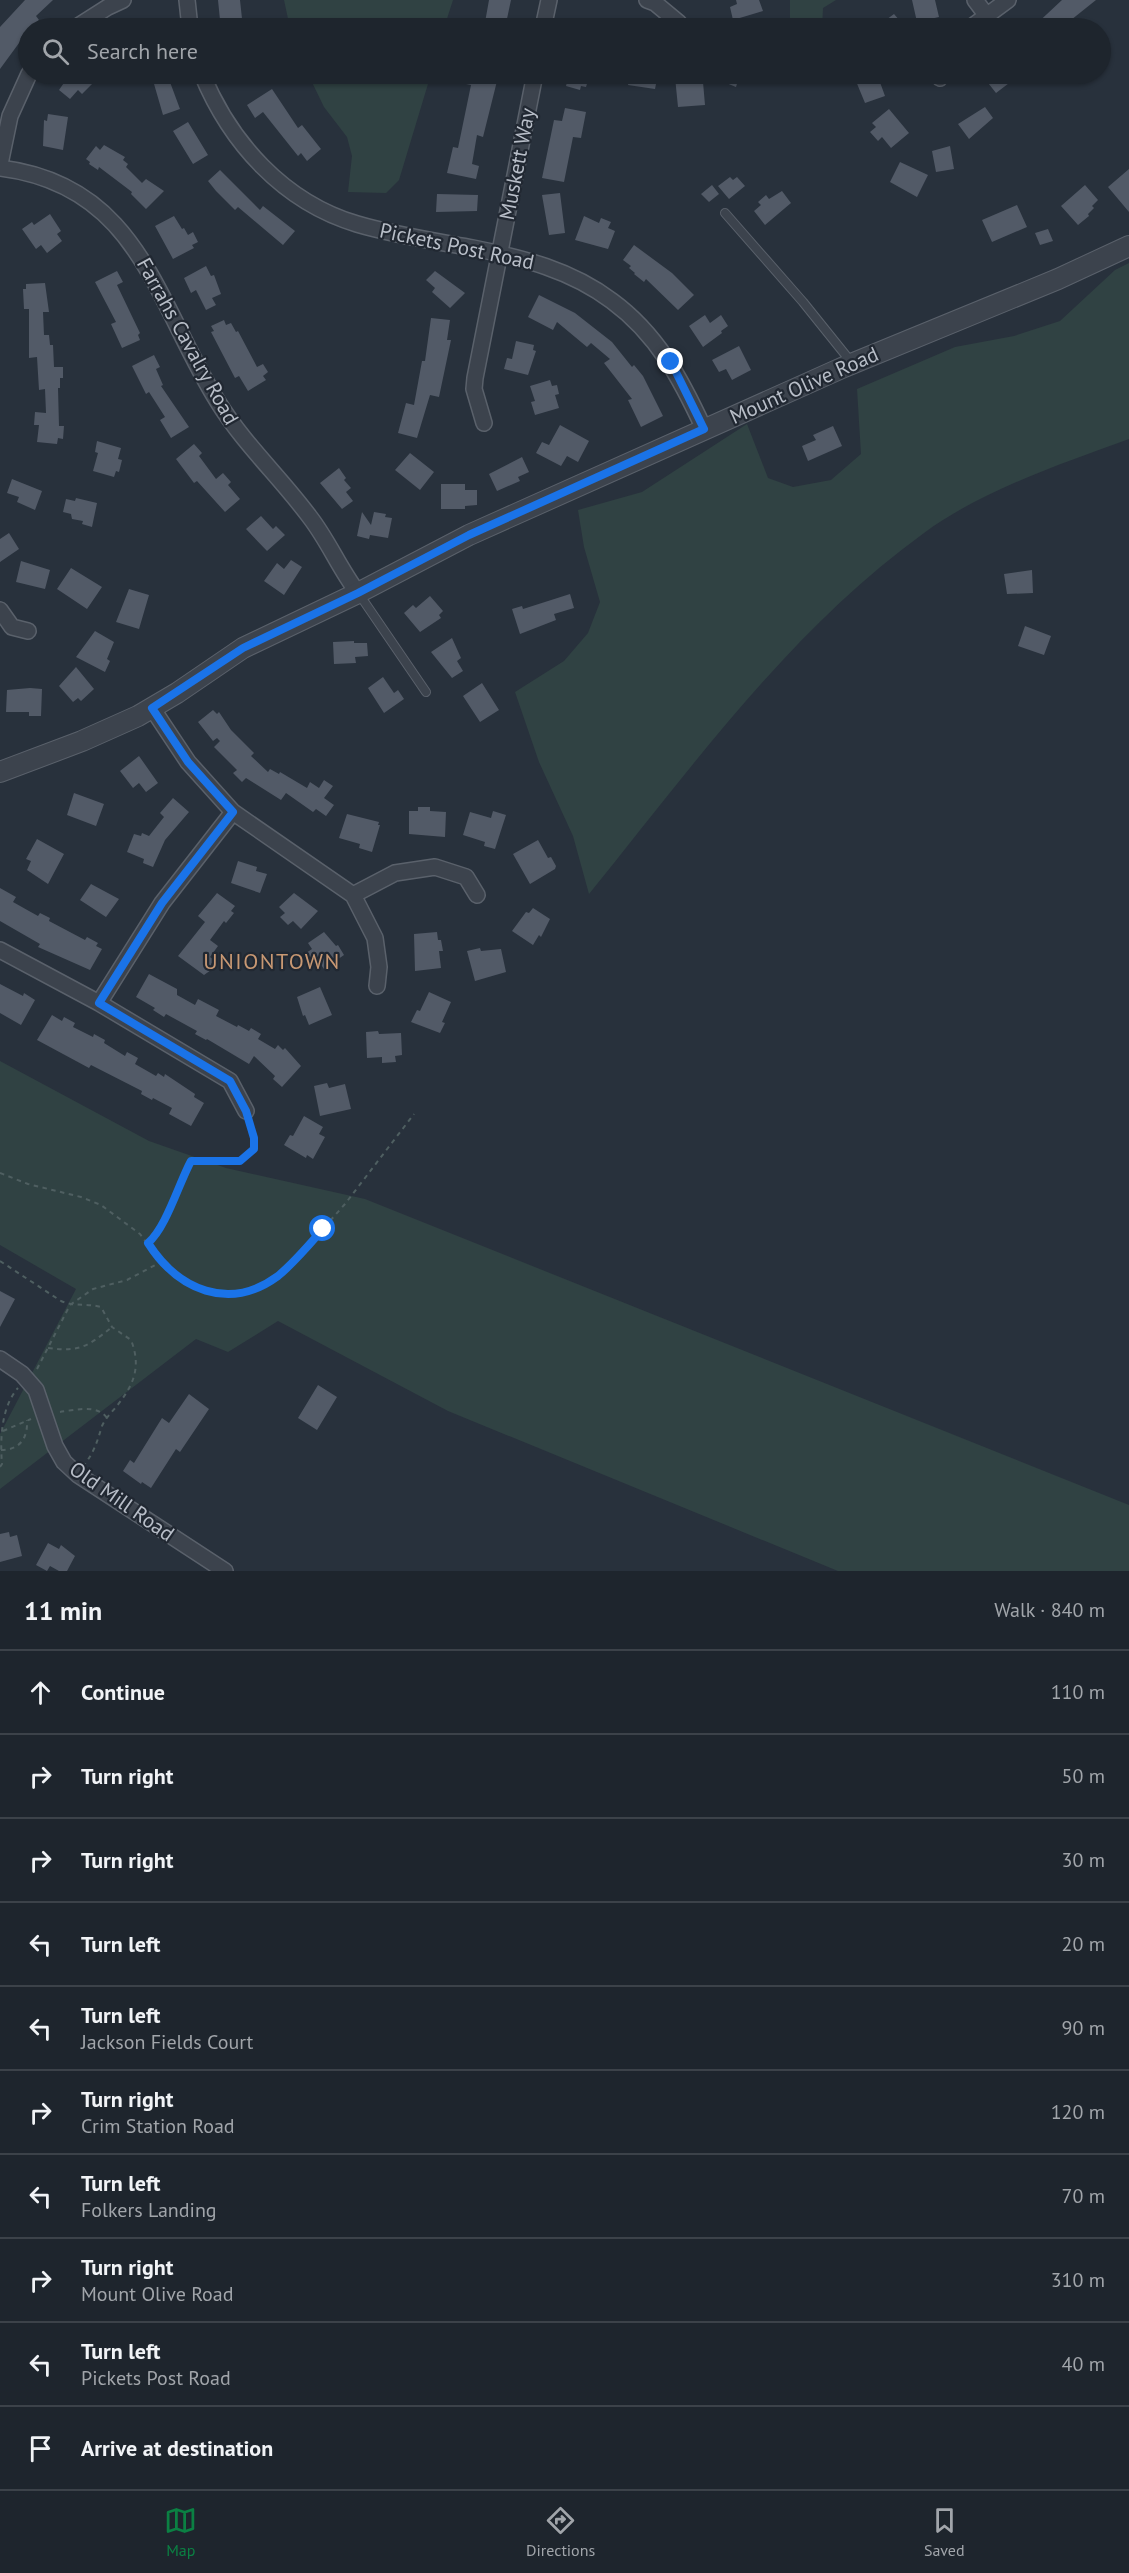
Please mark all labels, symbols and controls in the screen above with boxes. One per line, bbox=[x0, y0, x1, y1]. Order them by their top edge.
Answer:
search box bbox=[18, 18, 1111, 84]
icon: search bbox=[39, 35, 72, 68]
text: Search here bbox=[87, 37, 198, 65]
street label: Muskett Way bbox=[493, 106, 541, 222]
street label: Pickets Post Road bbox=[377, 216, 537, 276]
street label: Farrahs Cavalry Road bbox=[131, 253, 245, 429]
street label: Mount Olive Road bbox=[725, 340, 883, 430]
route end bbox=[657, 348, 683, 374]
district label: UNIONTOWN bbox=[203, 947, 341, 975]
route start bbox=[309, 1215, 335, 1241]
street label: Old Mill Road bbox=[64, 1455, 180, 1547]
text: 11 min bbox=[24, 1594, 102, 1627]
text: Walk · 840 m bbox=[994, 1597, 1105, 1623]
icon: ahead bbox=[24, 1676, 57, 1709]
text: Continue bbox=[81, 1678, 165, 1706]
text: 110 m bbox=[1051, 1679, 1105, 1705]
icon: right bbox=[24, 1760, 57, 1793]
text: Turn right bbox=[81, 1762, 173, 1790]
text: 50 m bbox=[1062, 1763, 1105, 1789]
icon: right bbox=[24, 1844, 57, 1877]
text: Turn right bbox=[81, 1846, 173, 1874]
text: 30 m bbox=[1062, 1847, 1105, 1873]
icon: left bbox=[24, 1928, 57, 1961]
text: Turn left bbox=[81, 1930, 161, 1958]
text: 20 m bbox=[1062, 1931, 1105, 1957]
text: Turn left bbox=[81, 2001, 161, 2029]
icon: left bbox=[24, 2012, 57, 2045]
text: 90 m bbox=[1062, 2015, 1105, 2041]
text: Jackson Fields Court bbox=[81, 2029, 253, 2055]
text: Turn right bbox=[81, 2085, 173, 2113]
icon: right bbox=[24, 2096, 57, 2129]
text: 120 m bbox=[1051, 2099, 1105, 2125]
text: Crim Station Road bbox=[81, 2113, 235, 2139]
text: Turn left bbox=[81, 2169, 161, 2197]
icon: left bbox=[24, 2180, 57, 2213]
text: 70 m bbox=[1062, 2183, 1105, 2209]
text: Folkers Landing bbox=[81, 2197, 217, 2223]
text: Turn right bbox=[81, 2253, 173, 2281]
icon: right bbox=[24, 2264, 57, 2297]
text: 310 m bbox=[1051, 2267, 1105, 2293]
text: Mount Olive Road bbox=[81, 2281, 234, 2307]
text: Turn left bbox=[81, 2337, 161, 2365]
icon: left bbox=[24, 2348, 57, 2381]
text: 40 m bbox=[1062, 2351, 1105, 2377]
text: Pickets Post Road bbox=[81, 2365, 231, 2391]
icon: arrive bbox=[24, 2432, 57, 2465]
text: Arrive at destination bbox=[81, 2434, 273, 2462]
tab: Map bbox=[164, 2504, 197, 2560]
tab: Directions bbox=[526, 2504, 595, 2560]
tab: Saved bbox=[924, 2504, 965, 2560]

